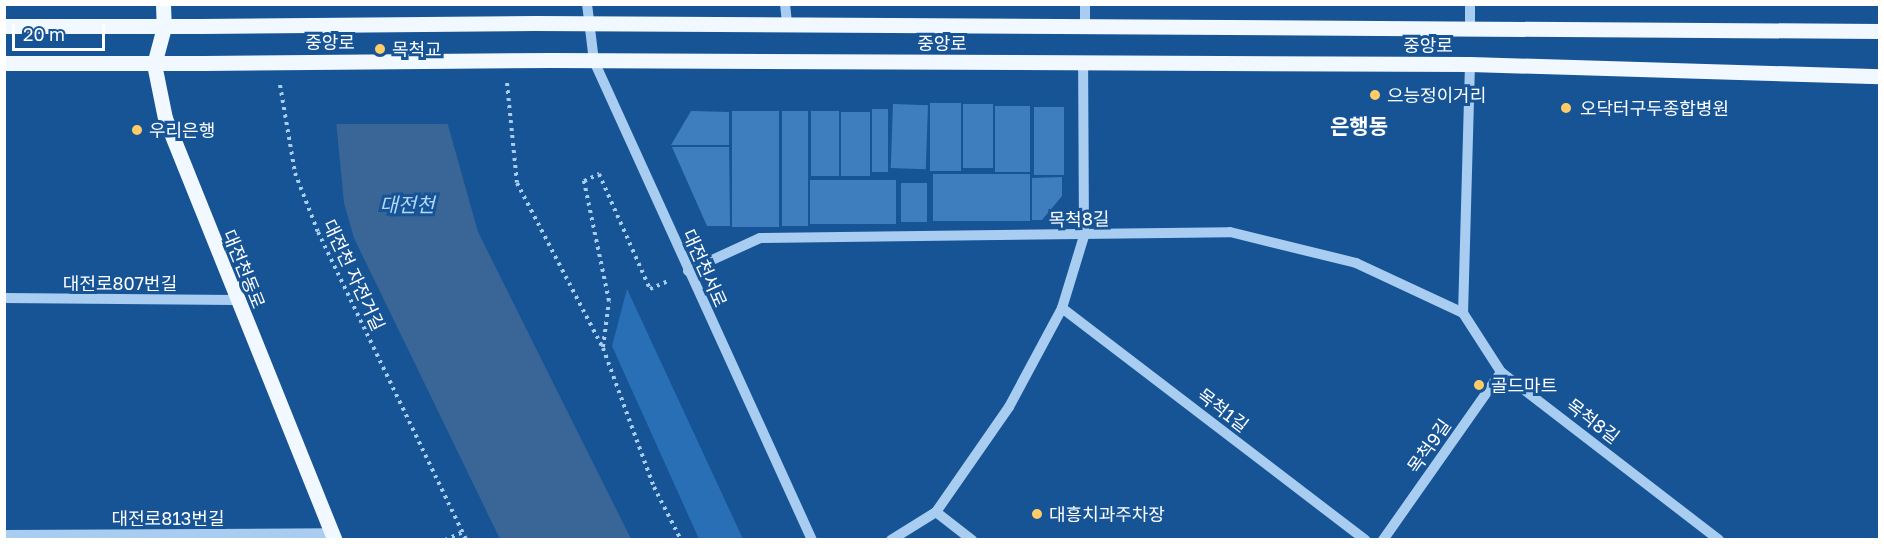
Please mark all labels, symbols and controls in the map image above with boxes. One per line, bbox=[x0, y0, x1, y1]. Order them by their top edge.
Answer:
scale bar bbox=[15, 12, 108, 50]
text: 20 m bbox=[23, 23, 65, 45]
street label: 중앙로 bbox=[305, 31, 355, 53]
street label: 중앙로 bbox=[917, 32, 967, 54]
street label: 중앙로 bbox=[1403, 34, 1453, 56]
place label: 목척교 bbox=[392, 38, 442, 60]
marker: 목척교 bbox=[373, 42, 387, 56]
place label: 으능정이거리 bbox=[1387, 84, 1486, 106]
marker: 으능정이거리 bbox=[1368, 88, 1382, 102]
place label: 오닥터구두종합병원 bbox=[1580, 97, 1729, 119]
marker: 오닥터구두종합병원 bbox=[1557, 99, 1575, 117]
district label: 은행동 bbox=[1330, 113, 1388, 139]
place label: 우리은행 bbox=[149, 119, 215, 141]
marker: 우리은행 bbox=[130, 123, 144, 137]
water label: 대전천 bbox=[379, 192, 435, 216]
street label: 목척8길 bbox=[1048, 208, 1110, 230]
street label: 대전천 자전거길 bbox=[319, 216, 389, 334]
street label: 대전천서로 bbox=[678, 226, 732, 310]
street label: 대전천동로 bbox=[218, 227, 270, 311]
street label: 대전로807번길 bbox=[63, 272, 177, 294]
place label: 골드마트 bbox=[1491, 374, 1557, 396]
marker: 골드마트 bbox=[1472, 378, 1486, 392]
street label: 목척1길 bbox=[1193, 384, 1253, 436]
street label: 목척8길 bbox=[1562, 394, 1624, 448]
street label: 목척9길 bbox=[1403, 415, 1455, 477]
place label: 대흥치과주차장 bbox=[1049, 503, 1165, 525]
street label: 대전로813번길 bbox=[111, 507, 225, 529]
marker: 대흥치과주차장 bbox=[1030, 507, 1044, 521]

